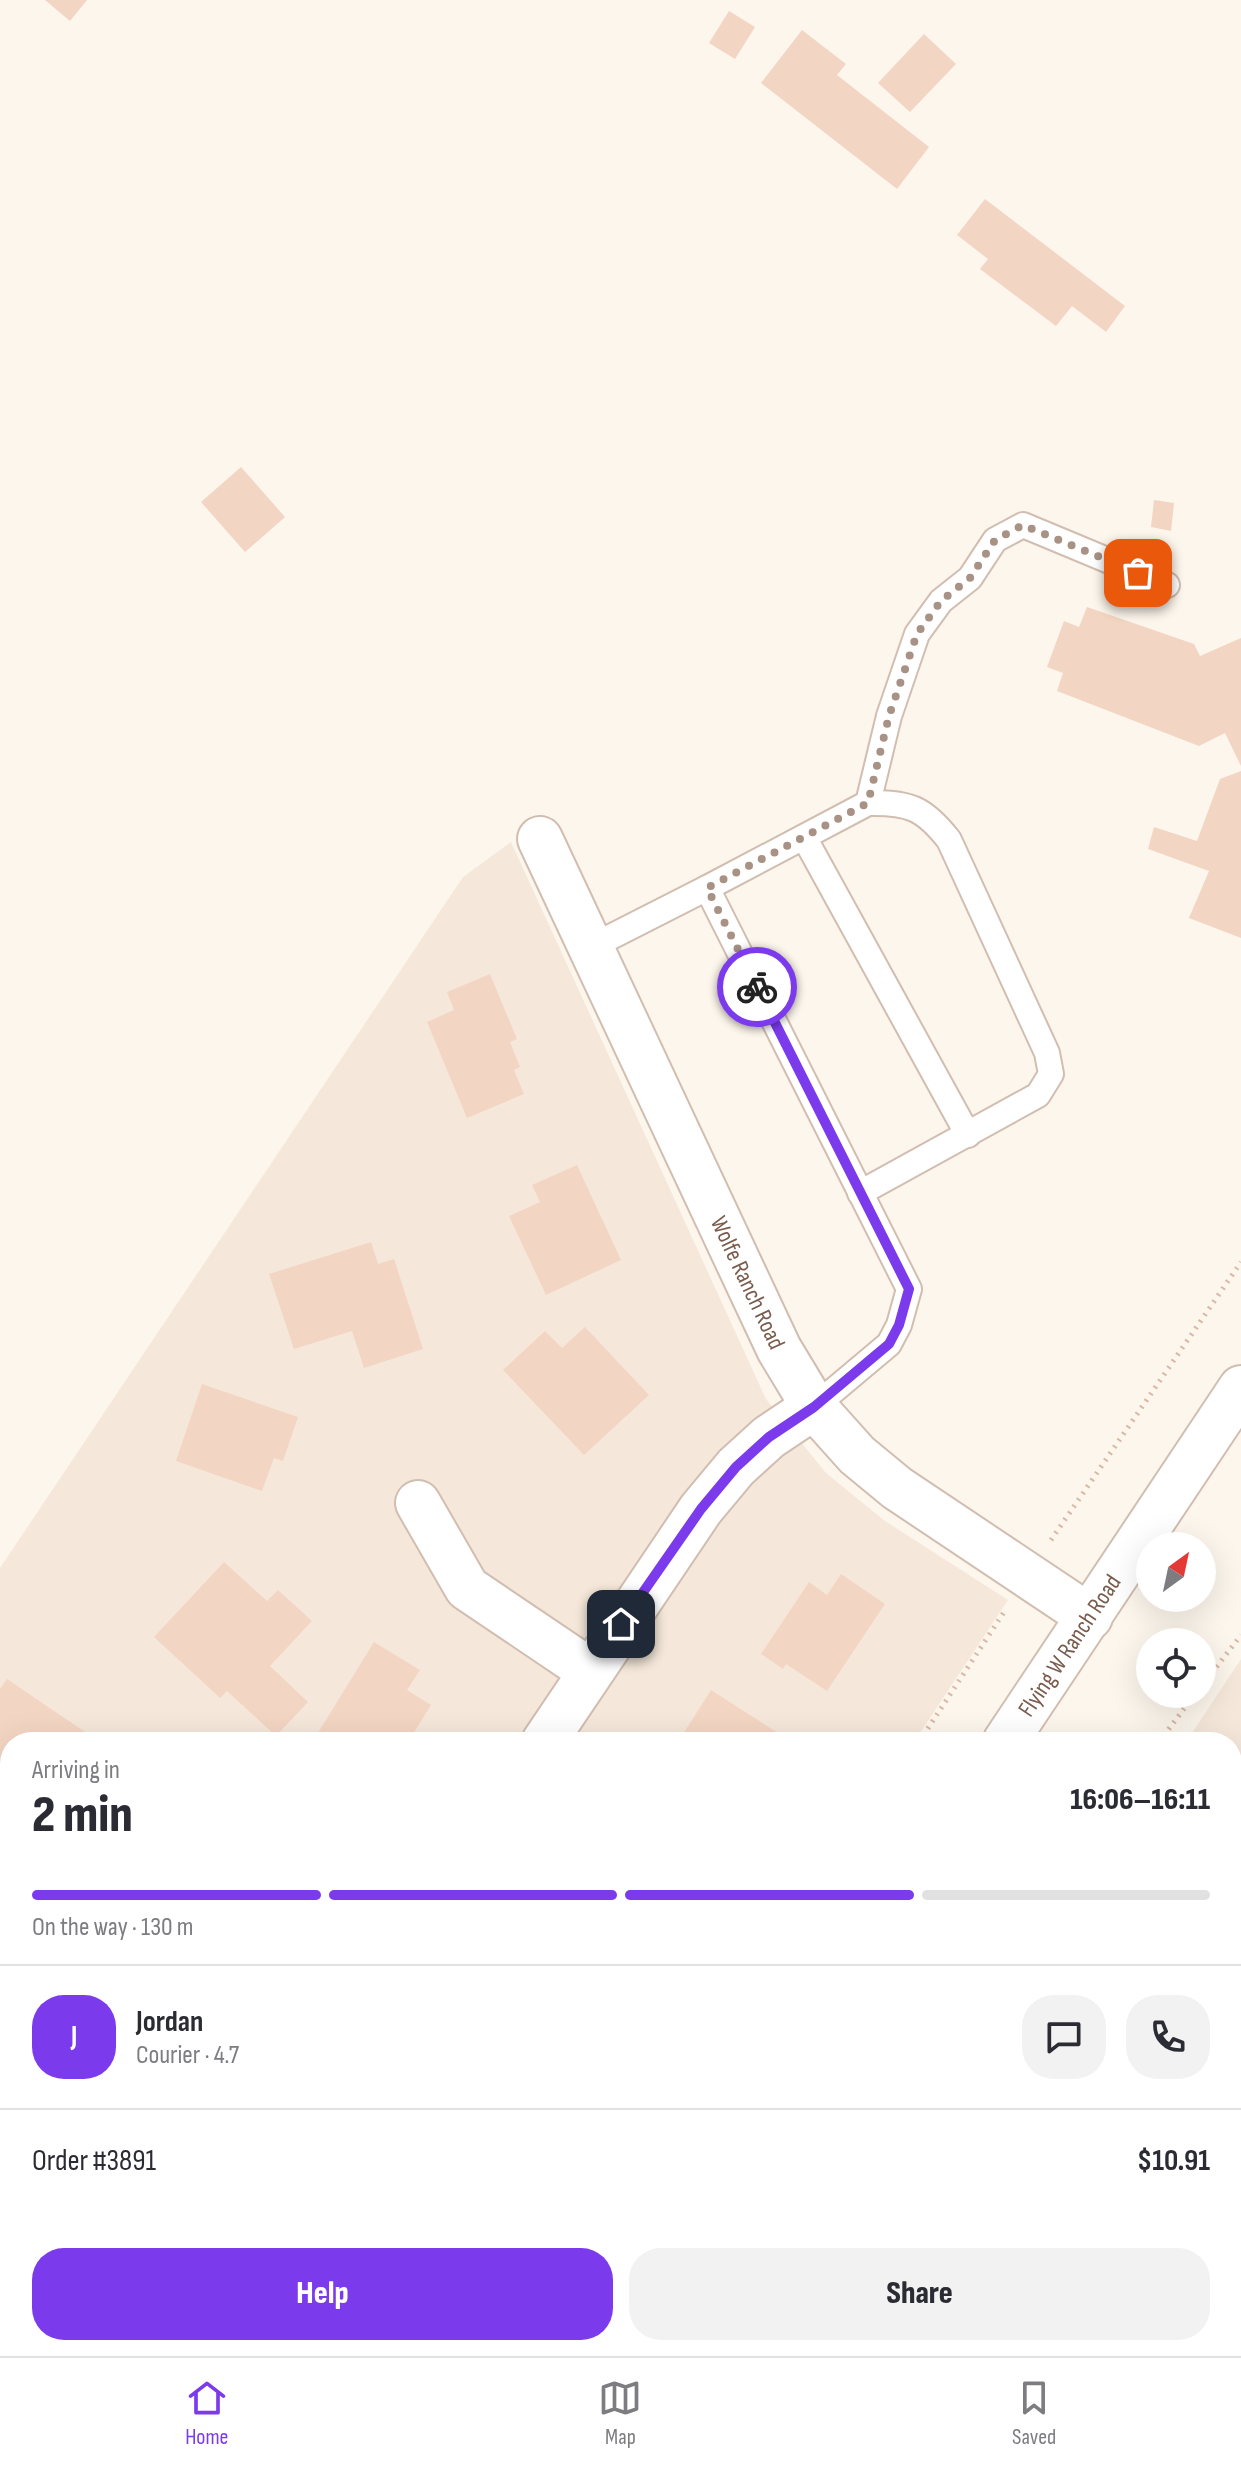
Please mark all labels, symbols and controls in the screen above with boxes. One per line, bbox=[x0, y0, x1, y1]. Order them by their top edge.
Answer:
pin bbox=[1104, 539, 1172, 607]
icon: bag bbox=[1116, 551, 1160, 595]
courier bbox=[717, 947, 797, 1027]
icon: bike bbox=[735, 965, 779, 1009]
street label: Wolfe Ranch Road bbox=[704, 1212, 792, 1354]
north arrow bbox=[1136, 1532, 1216, 1612]
map controls bbox=[1136, 1532, 1216, 1708]
street label: Flying W Ranch Road bbox=[1012, 1569, 1127, 1722]
pin bbox=[587, 1590, 655, 1658]
icon: home bbox=[599, 1602, 643, 1646]
button: locate bbox=[1136, 1628, 1216, 1708]
text: Arriving in bbox=[32, 1755, 120, 1786]
text: 16:06–16:11 bbox=[1070, 1782, 1210, 1818]
text: 2 min bbox=[32, 1784, 133, 1847]
text: On the way · 130 m bbox=[32, 1912, 194, 1943]
button: chat bbox=[1022, 1995, 1106, 2079]
button: phone bbox=[1126, 1995, 1210, 2079]
text: Jordan bbox=[136, 2004, 203, 2040]
text: J bbox=[71, 2019, 77, 2055]
text: Courier · 4.7 bbox=[136, 2040, 239, 2071]
text: Order #3891 bbox=[32, 2143, 156, 2179]
text: $10.91 bbox=[1137, 2143, 1210, 2179]
button: Help bbox=[32, 2248, 613, 2340]
button: Share bbox=[629, 2248, 1210, 2340]
tab: Home bbox=[185, 2376, 229, 2451]
tab: Map bbox=[598, 2376, 642, 2451]
tab: Saved bbox=[1012, 2376, 1056, 2451]

